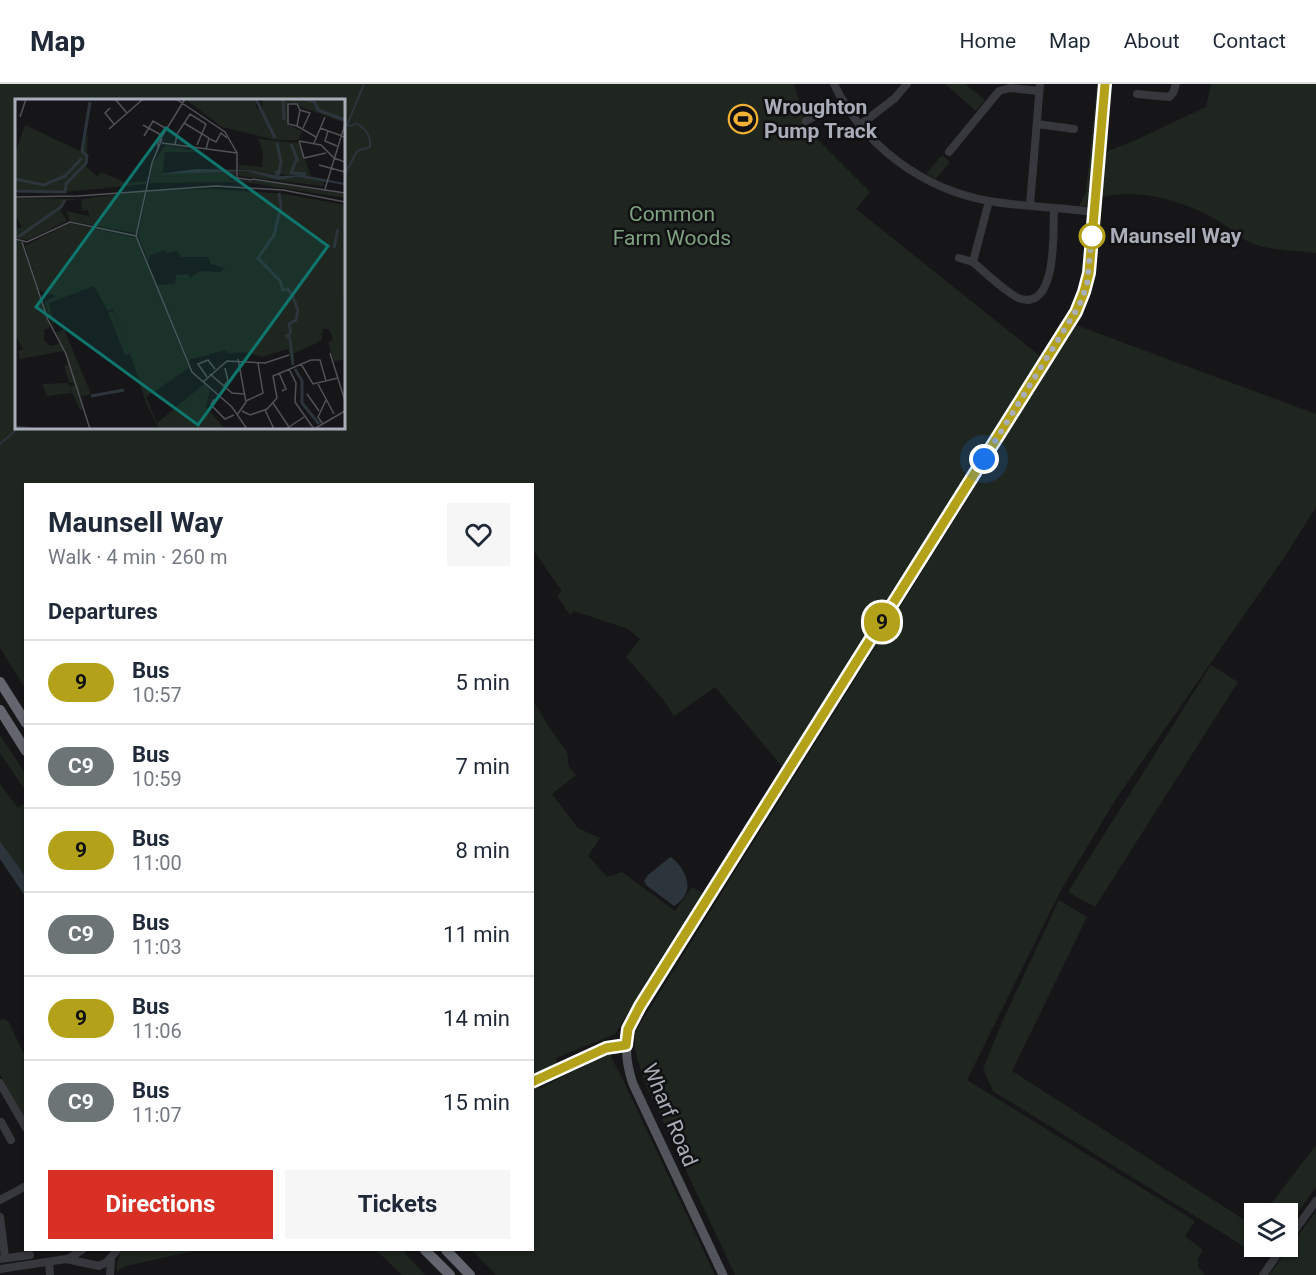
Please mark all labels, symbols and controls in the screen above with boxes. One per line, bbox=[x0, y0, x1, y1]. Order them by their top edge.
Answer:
text: Map bbox=[30, 25, 85, 58]
text: Home bbox=[960, 29, 1016, 53]
text: Map bbox=[1049, 29, 1091, 53]
text: About bbox=[1124, 29, 1180, 53]
text: Contact bbox=[1213, 29, 1286, 53]
place label: Wroughton Pump Track bbox=[764, 95, 878, 143]
inset map bbox=[15, 99, 345, 429]
sports icon: Wroughton Pump Track bbox=[727, 103, 759, 135]
park label: Common Farm Woods bbox=[613, 202, 731, 250]
marker: Maunsell Way bbox=[1079, 223, 1105, 249]
place label: Maunsell Way bbox=[1110, 224, 1242, 248]
your location bbox=[969, 444, 999, 474]
button: heart bbox=[447, 503, 510, 566]
text: Maunsell Way bbox=[48, 506, 223, 539]
text: Walk · 4 min · 260 m bbox=[48, 545, 227, 569]
text: Departures bbox=[48, 599, 158, 624]
line badge: 9 bbox=[862, 602, 902, 642]
text: 9 bbox=[876, 610, 888, 634]
text: Bus bbox=[132, 658, 170, 683]
text: 9 bbox=[75, 670, 87, 694]
text: 5 min bbox=[455, 670, 510, 695]
text: 10:57 bbox=[132, 683, 182, 707]
text: Bus bbox=[132, 742, 170, 767]
text: C9 bbox=[68, 754, 94, 778]
text: 7 min bbox=[455, 754, 510, 779]
text: 10:59 bbox=[132, 767, 182, 791]
text: Bus bbox=[132, 826, 170, 851]
text: 9 bbox=[75, 838, 87, 862]
text: 8 min bbox=[455, 838, 510, 863]
text: 11:00 bbox=[132, 851, 182, 875]
text: Bus bbox=[132, 910, 170, 935]
text: C9 bbox=[68, 922, 94, 946]
text: 11 min bbox=[443, 922, 510, 947]
text: 11:03 bbox=[132, 935, 182, 959]
text: Bus bbox=[132, 994, 170, 1019]
text: 9 bbox=[75, 1006, 87, 1030]
text: 14 min bbox=[443, 1006, 510, 1031]
text: 11:06 bbox=[132, 1019, 182, 1043]
street label: Wharf Road bbox=[638, 1060, 702, 1170]
text: Bus bbox=[132, 1078, 170, 1103]
text: C9 bbox=[68, 1090, 94, 1114]
text: 15 min bbox=[443, 1090, 510, 1115]
text: 11:07 bbox=[132, 1103, 182, 1127]
button: Directions bbox=[48, 1170, 273, 1239]
button: Tickets bbox=[285, 1170, 510, 1239]
map controls bbox=[1244, 1203, 1298, 1257]
button: layers bbox=[1244, 1203, 1298, 1257]

